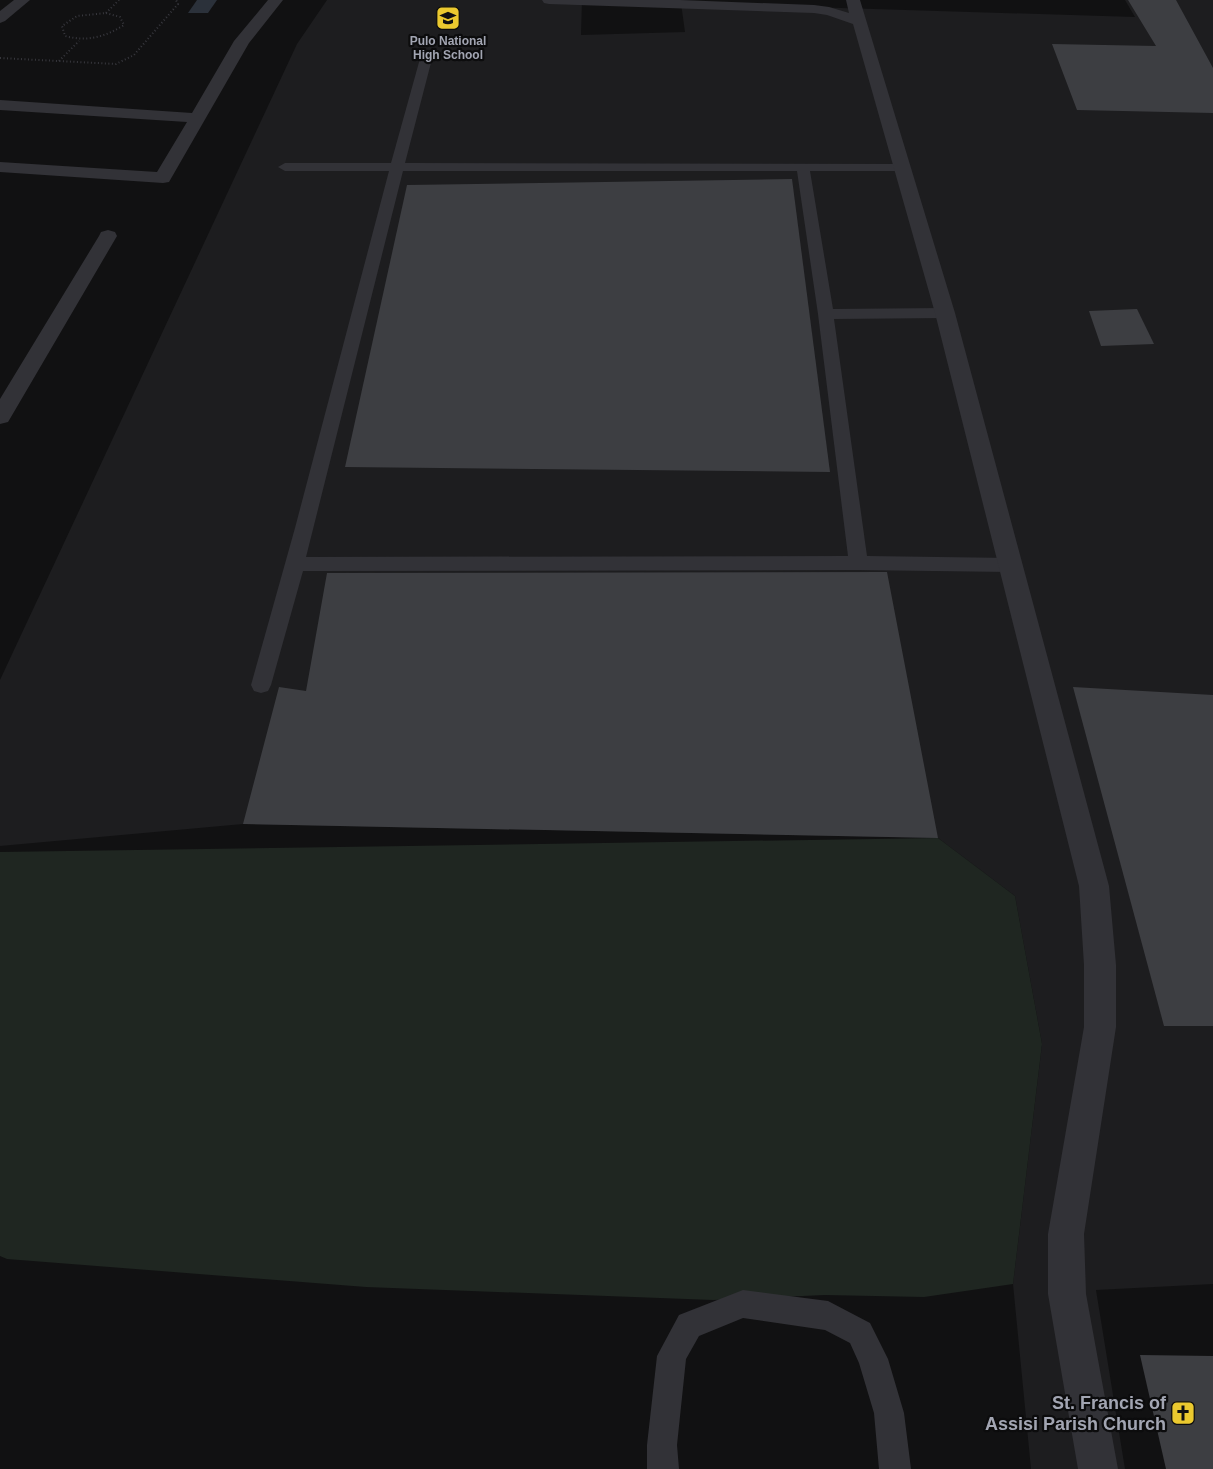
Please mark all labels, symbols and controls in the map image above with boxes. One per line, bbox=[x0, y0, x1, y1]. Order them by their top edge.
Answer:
school or university icon: Pulo National High School bbox=[435, 5, 461, 31]
place label: Pulo National High School bbox=[410, 34, 486, 62]
place label: St. Francis of Assisi Parish Church bbox=[985, 1393, 1167, 1434]
church icon: St. Francis of Assisi Parish Church bbox=[1170, 1400, 1196, 1426]

